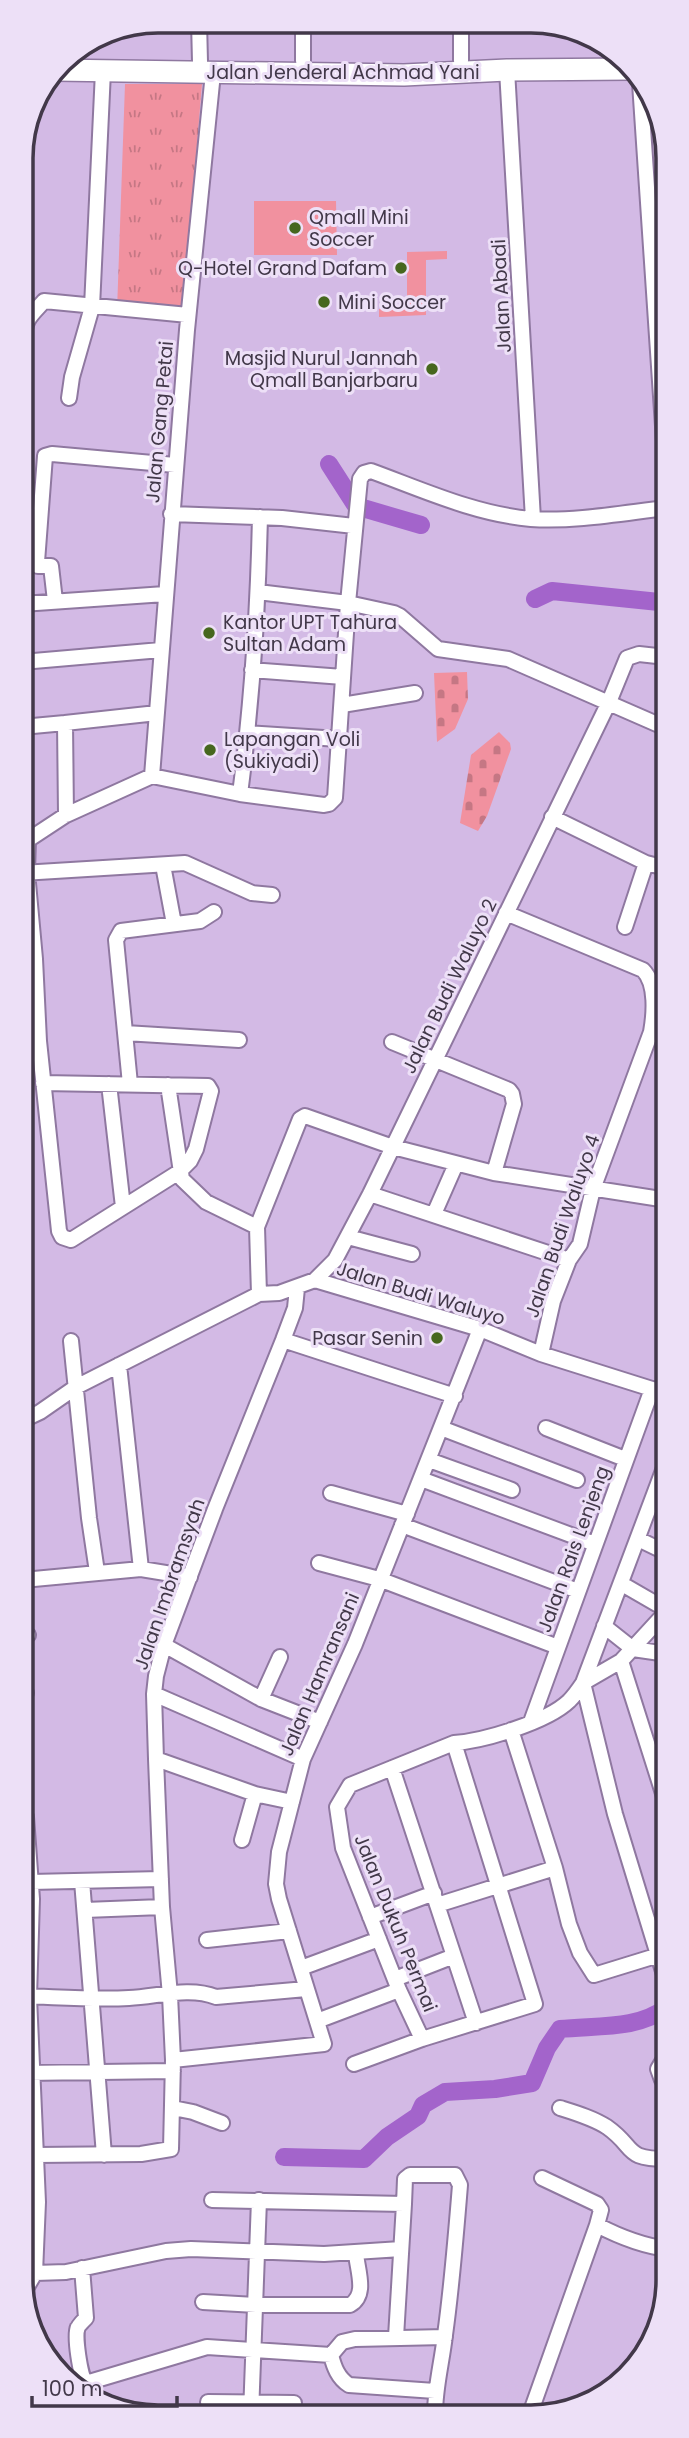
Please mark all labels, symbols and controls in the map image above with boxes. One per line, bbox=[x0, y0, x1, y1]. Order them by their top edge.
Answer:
street label: Jalan Jenderal Achmad Yani bbox=[206, 59, 480, 86]
place label: Qmall Mini Soccer bbox=[309, 204, 409, 253]
marker: Qmall Mini Soccer bbox=[287, 220, 303, 236]
street label: Jalan Abadi bbox=[485, 239, 518, 353]
place label: Q-Hotel Grand Dafam bbox=[178, 255, 387, 282]
marker: Q-Hotel Grand Dafam bbox=[393, 260, 409, 276]
place label: Mini Soccer bbox=[338, 289, 446, 316]
marker: Mini Soccer bbox=[316, 294, 332, 310]
street label: Jalan Gang Petai bbox=[139, 340, 180, 504]
place label: Masjid Nurul Jannah Qmall Banjarbaru bbox=[225, 345, 418, 394]
marker: Masjid Nurul Jannah Qmall Banjarbaru bbox=[424, 361, 440, 377]
place label: Kantor UPT Tahura Sultan Adam bbox=[223, 609, 397, 658]
marker: Kantor UPT Tahura Sultan Adam bbox=[201, 625, 217, 641]
place label: Lapangan Voli (Sukiyadi) bbox=[224, 726, 360, 775]
marker: Lapangan Voli (Sukiyadi) bbox=[202, 742, 218, 758]
street label: Jalan Budi Waluyo 2 bbox=[395, 894, 504, 1078]
street label: Jalan Budi Waluyo 4 bbox=[518, 1131, 607, 1321]
street label: Jalan Budi Waluyo bbox=[333, 1255, 509, 1332]
place label: Pasar Senin bbox=[312, 1325, 423, 1352]
marker: Pasar Senin bbox=[429, 1330, 445, 1346]
street label: Jalan Rais Lenjeng bbox=[531, 1462, 616, 1636]
street label: Jalan Imbramsyah bbox=[127, 1495, 212, 1674]
street label: Jalan Hamransani bbox=[273, 1588, 366, 1760]
street label: Jalan Dukuh Permai bbox=[348, 1830, 444, 2016]
scale bar bbox=[32, 2364, 177, 2408]
text: 100 m bbox=[42, 2374, 102, 2403]

